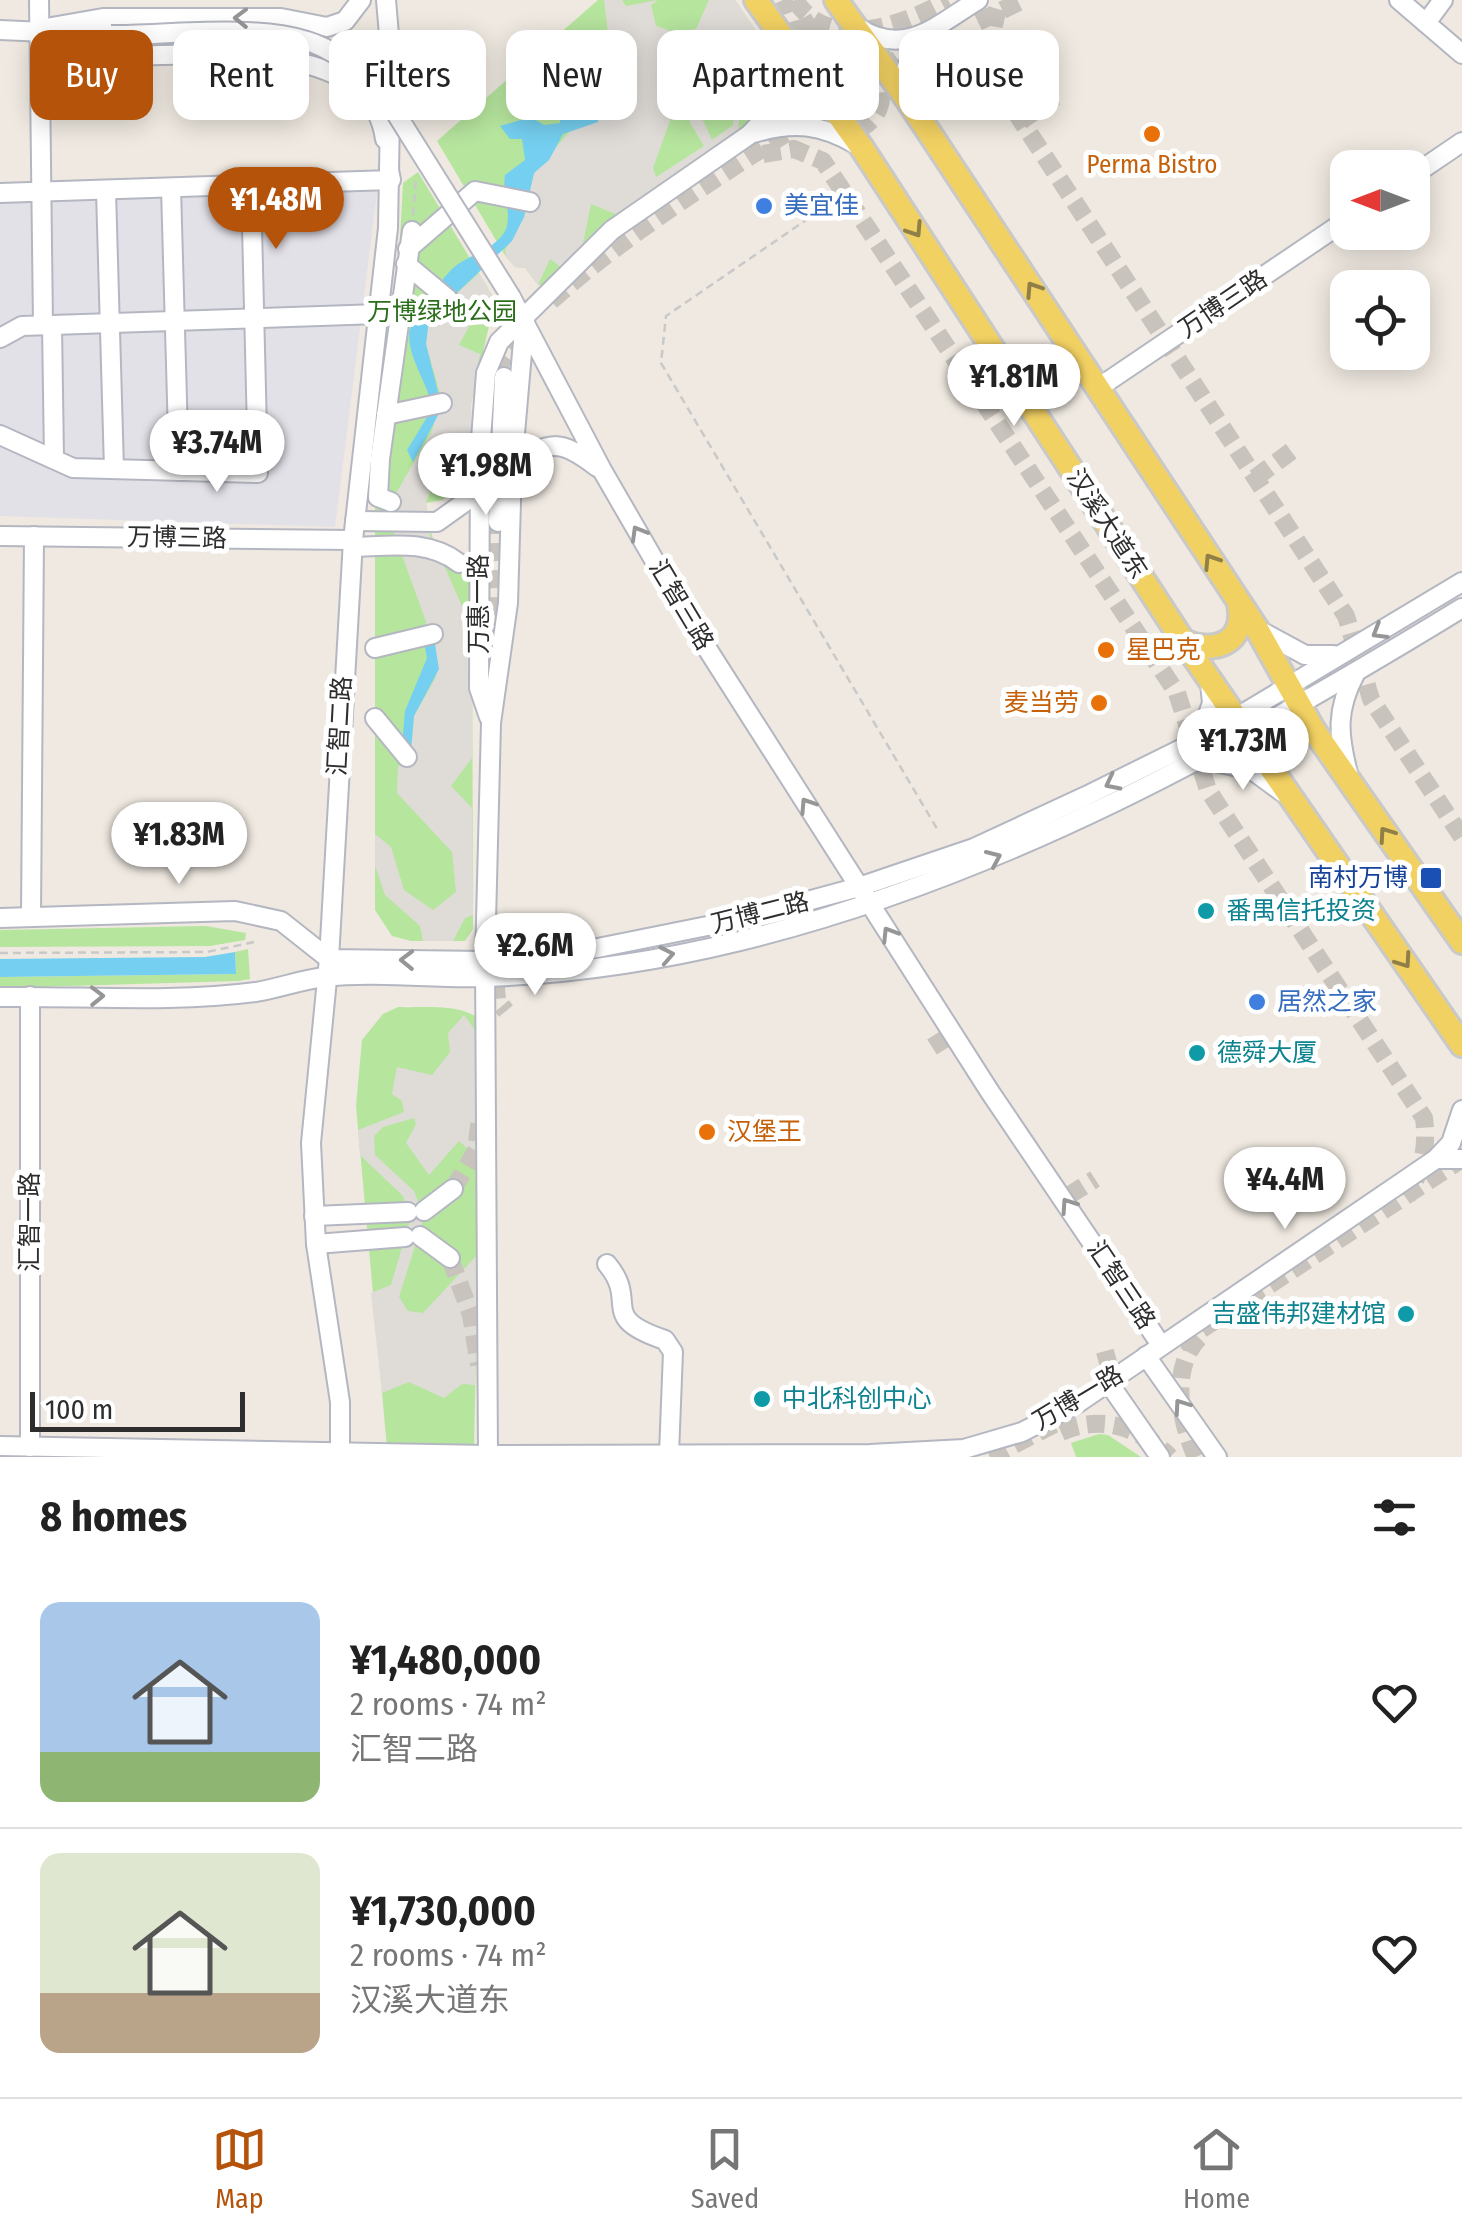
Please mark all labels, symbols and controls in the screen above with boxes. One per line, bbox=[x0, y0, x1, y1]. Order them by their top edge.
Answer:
one-way arrow bbox=[233, 7, 248, 29]
chip: Buy bbox=[30, 30, 153, 120]
chip: Rent bbox=[173, 30, 309, 120]
chip: Filters bbox=[329, 30, 486, 120]
chip: New bbox=[506, 30, 637, 120]
chip: Apartment bbox=[657, 30, 879, 120]
chip: House bbox=[899, 30, 1059, 120]
marker: Perma Bistro bbox=[1141, 123, 1163, 145]
place label: Perma Bistro bbox=[1087, 150, 1217, 180]
north arrow bbox=[1330, 150, 1430, 250]
map controls bbox=[1330, 150, 1430, 370]
pin: ¥1.48M bbox=[195, 167, 357, 252]
text: ¥1.48M bbox=[230, 180, 322, 218]
place label: 美宜佳 bbox=[784, 191, 859, 221]
marker: 美宜佳 bbox=[753, 195, 775, 217]
one-way arrow bbox=[903, 219, 922, 237]
street label: 万博三路 bbox=[1173, 264, 1273, 344]
button: locate bbox=[1330, 270, 1430, 370]
one-way arrow bbox=[1026, 282, 1045, 300]
park label: 万博绿地公园 bbox=[367, 297, 517, 327]
pin: ¥1.81M bbox=[933, 344, 1095, 429]
text: ¥1.81M bbox=[969, 357, 1059, 395]
pin: ¥3.74M bbox=[136, 410, 298, 495]
text: ¥3.74M bbox=[172, 423, 262, 461]
pin: ¥1.98M bbox=[405, 433, 567, 518]
text: ¥1.98M bbox=[440, 446, 532, 484]
street label: 汉溪大道东 bbox=[1060, 463, 1154, 585]
street label: 万博三路 bbox=[127, 522, 227, 554]
one-way arrow bbox=[631, 525, 650, 543]
one-way arrow bbox=[1205, 553, 1223, 572]
street label: 万惠一路 bbox=[464, 554, 494, 654]
street label: 汇智三路 bbox=[642, 554, 720, 656]
one-way arrow bbox=[1372, 620, 1390, 639]
place label: 星巴克 bbox=[1126, 635, 1201, 665]
marker: 星巴克 bbox=[1095, 639, 1117, 661]
street label: 汇智二路 bbox=[322, 675, 358, 777]
place label: 麦当劳 bbox=[1004, 688, 1079, 718]
marker: 麦当劳 bbox=[1088, 692, 1110, 714]
pin: ¥1.73M bbox=[1162, 708, 1324, 793]
text: ¥1.73M bbox=[1199, 721, 1287, 759]
one-way arrow bbox=[1104, 771, 1122, 790]
one-way arrow bbox=[800, 798, 819, 816]
pin: ¥1.83M bbox=[98, 802, 260, 887]
text: ¥1.83M bbox=[133, 815, 225, 853]
one-way arrow bbox=[1380, 826, 1398, 845]
one-way arrow bbox=[984, 850, 1002, 870]
place label: 南村万博 bbox=[1308, 863, 1408, 893]
marker: 南村万博 bbox=[1418, 865, 1444, 891]
street label: 万博二路 bbox=[708, 886, 812, 940]
place label: 番禺信托投资 bbox=[1226, 896, 1376, 926]
marker: 番禺信托投资 bbox=[1195, 900, 1217, 922]
pin: ¥2.6M bbox=[465, 913, 605, 998]
text: ¥2.6M bbox=[496, 926, 574, 964]
one-way arrow bbox=[883, 927, 902, 945]
one-way arrow bbox=[658, 945, 675, 966]
one-way arrow bbox=[1392, 949, 1410, 968]
one-way arrow bbox=[399, 950, 415, 971]
one-way arrow bbox=[90, 985, 106, 1006]
place label: 居然之家 bbox=[1277, 987, 1377, 1017]
marker: 居然之家 bbox=[1246, 991, 1268, 1013]
place label: 德舜大厦 bbox=[1217, 1038, 1317, 1068]
marker: 德舜大厦 bbox=[1186, 1042, 1208, 1064]
place label: 汉堡王 bbox=[727, 1117, 802, 1147]
marker: 汉堡王 bbox=[696, 1121, 718, 1143]
pin: ¥4.4M bbox=[1215, 1147, 1355, 1232]
text: ¥4.4M bbox=[1246, 1160, 1324, 1198]
street label: 汇智一路 bbox=[15, 1172, 45, 1272]
one-way arrow bbox=[1062, 1198, 1080, 1217]
street label: 汇智三路 bbox=[1081, 1235, 1161, 1335]
place label: 吉盛伟邦建材馆 bbox=[1211, 1299, 1386, 1329]
marker: 吉盛伟邦建材馆 bbox=[1395, 1303, 1417, 1325]
street label: 万博一路 bbox=[1027, 1359, 1129, 1437]
place label: 中北科创中心 bbox=[782, 1384, 932, 1414]
scale bar bbox=[30, 1387, 245, 1432]
marker: 中北科创中心 bbox=[751, 1388, 773, 1410]
text: 100 m bbox=[45, 1393, 113, 1426]
one-way arrow bbox=[1175, 1399, 1194, 1418]
icon: filters bbox=[1367, 1490, 1422, 1545]
text: 8 homes bbox=[40, 1492, 187, 1542]
text: ¥1,480,000 bbox=[350, 1635, 541, 1685]
icon: home bbox=[120, 1642, 240, 1762]
icon: heart bbox=[1367, 1675, 1422, 1730]
text: 2 rooms · 74 m² bbox=[350, 1685, 547, 1723]
text: 汇智二路 bbox=[350, 1730, 478, 1768]
text: ¥1,730,000 bbox=[350, 1886, 536, 1936]
icon: home bbox=[120, 1893, 240, 2013]
icon: heart bbox=[1367, 1926, 1422, 1981]
text: 2 rooms · 74 m² bbox=[350, 1936, 547, 1974]
text: 汉溪大道东 bbox=[350, 1981, 510, 2019]
tab: Map bbox=[212, 2122, 267, 2215]
tab: Saved bbox=[691, 2122, 759, 2215]
tab: Home bbox=[1183, 2122, 1250, 2215]

